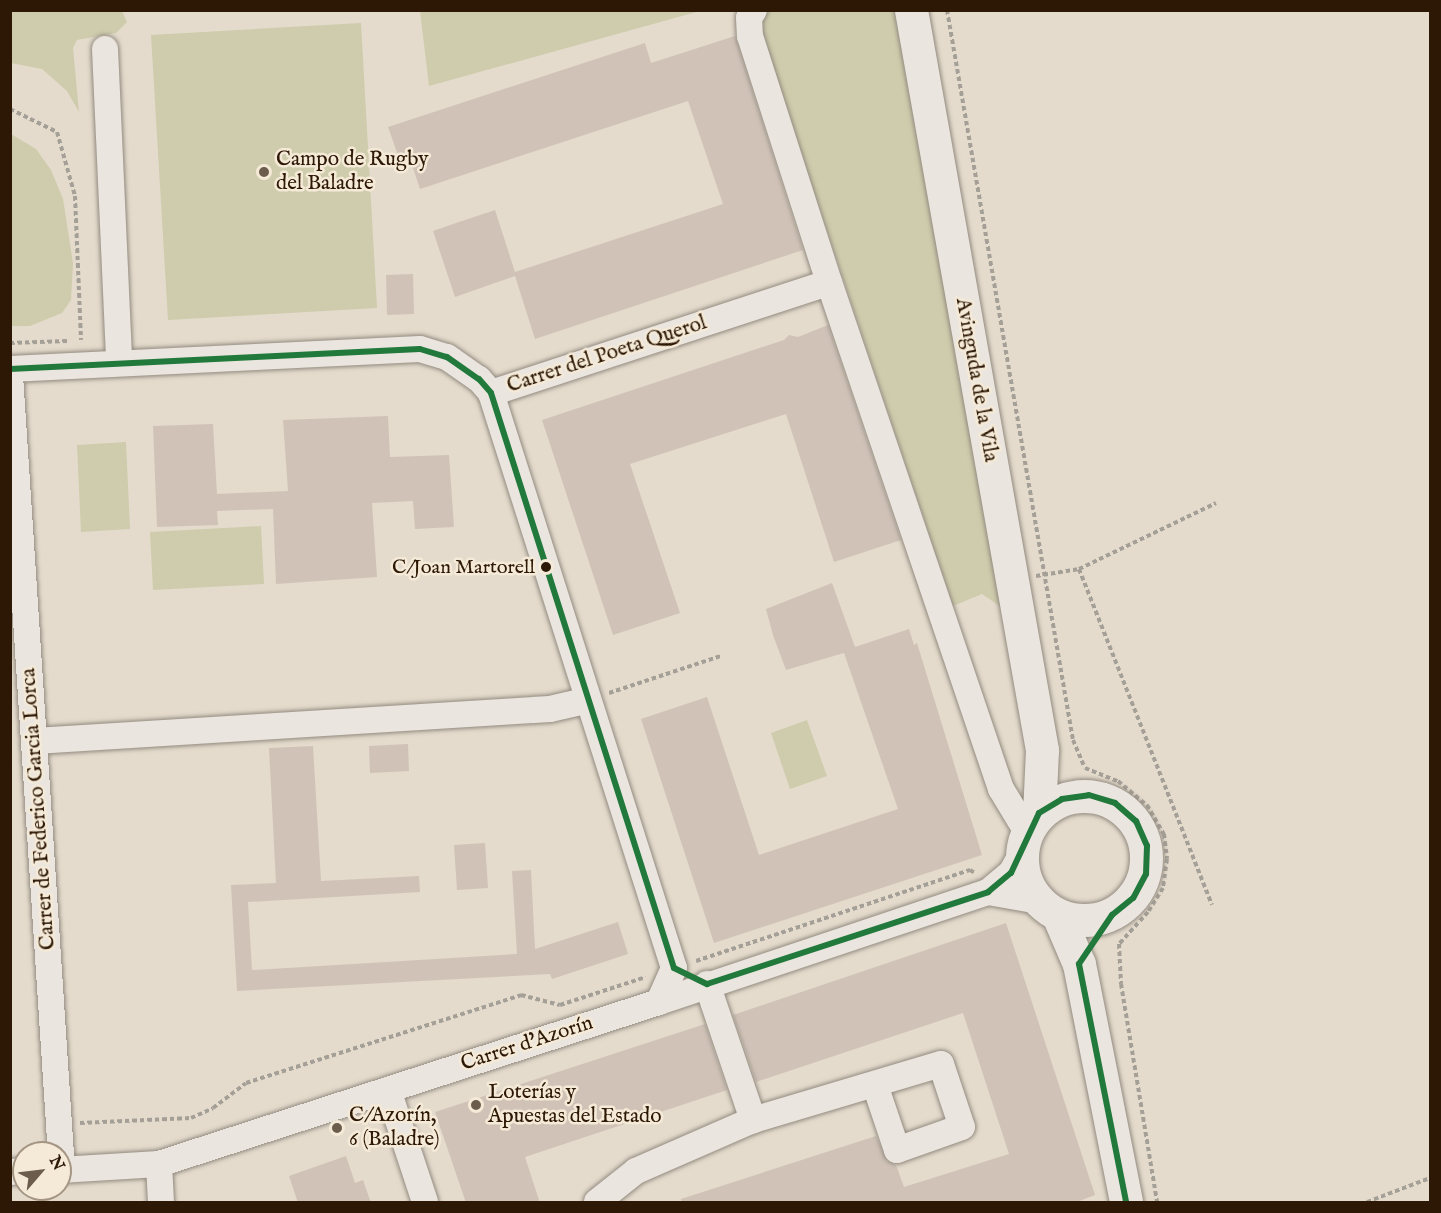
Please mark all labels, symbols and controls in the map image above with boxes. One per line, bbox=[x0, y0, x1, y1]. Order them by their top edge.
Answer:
place label: Campo de Rugby del Baladre bbox=[276, 147, 429, 197]
marker: Campo de Rugby del Baladre bbox=[257, 165, 271, 179]
street label: Avinguda de la Vila bbox=[949, 296, 1003, 464]
street label: Carrer del Poeta Querol bbox=[504, 311, 710, 399]
place label: C/Joan Martorell bbox=[392, 555, 535, 579]
marker: C/Joan Martorell bbox=[540, 561, 552, 573]
street label: Carrer de Federico Garcia Lorca bbox=[17, 667, 61, 951]
street label: Carrer d'Azorín bbox=[458, 1011, 596, 1077]
place label: Loterías y Apuestas del Estado bbox=[488, 1080, 662, 1130]
marker: Loterías y Apuestas del Estado bbox=[469, 1098, 483, 1112]
place label: C/Azorín, 6 (Baladre) bbox=[349, 1103, 440, 1153]
marker: C/Azorín, 6 (Baladre) bbox=[330, 1121, 344, 1135]
north arrow bbox=[12, 1141, 72, 1201]
text: N bbox=[44, 1153, 68, 1174]

